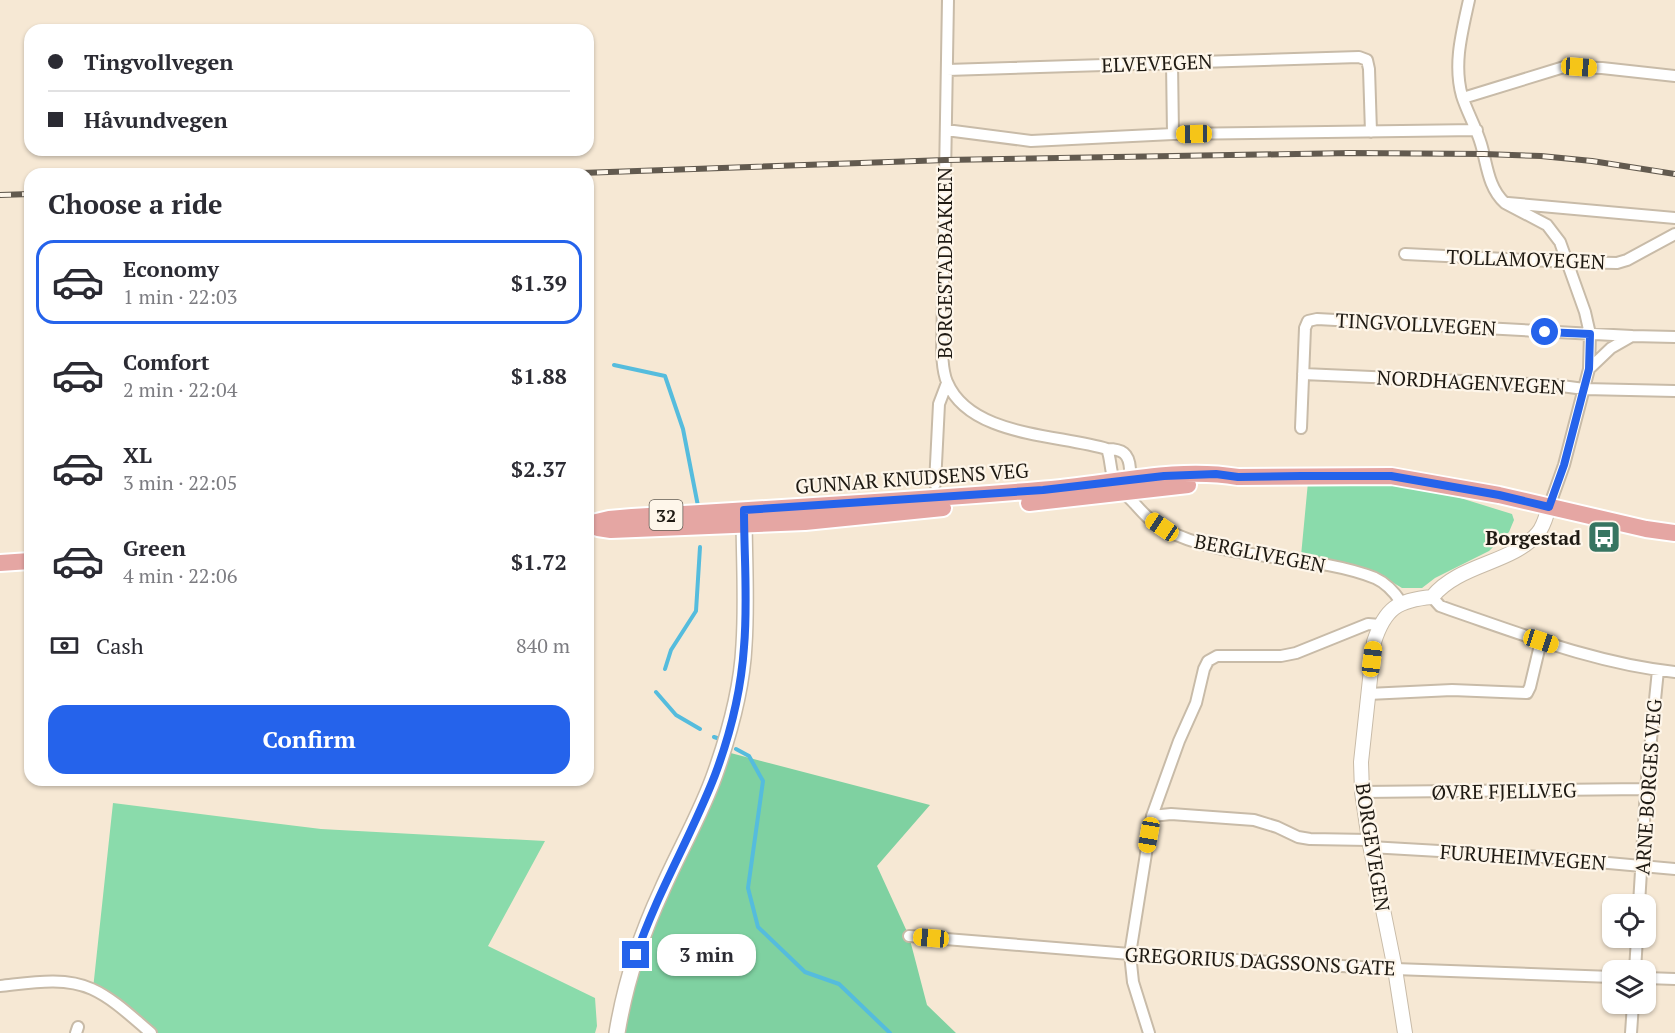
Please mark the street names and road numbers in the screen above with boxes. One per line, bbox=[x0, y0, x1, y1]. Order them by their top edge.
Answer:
street label: ELVEVEGEN bbox=[1101, 48, 1213, 78]
street label: BORGESTADBAKKEN bbox=[931, 167, 958, 359]
street label: TOLLAMOVEGEN bbox=[1446, 243, 1606, 275]
street label: TINGVOLLVEGEN bbox=[1335, 306, 1497, 342]
street label: NORDHAGENVEGEN bbox=[1376, 364, 1566, 400]
street label: GUNNAR KNUDSENS VEG bbox=[794, 456, 1030, 500]
road number: 32 bbox=[650, 500, 682, 530]
street label: BERGLIVEGEN bbox=[1192, 527, 1328, 579]
street label: ARNE BORGES VEG bbox=[1628, 698, 1668, 876]
street label: ØVRE FJELLVEG bbox=[1431, 776, 1577, 806]
street label: BORGEVEGEN bbox=[1349, 781, 1397, 914]
street label: FURUHEIMVEGEN bbox=[1439, 838, 1607, 876]
street label: GREGORIUS DAGSSONS GATE bbox=[1124, 940, 1396, 982]

